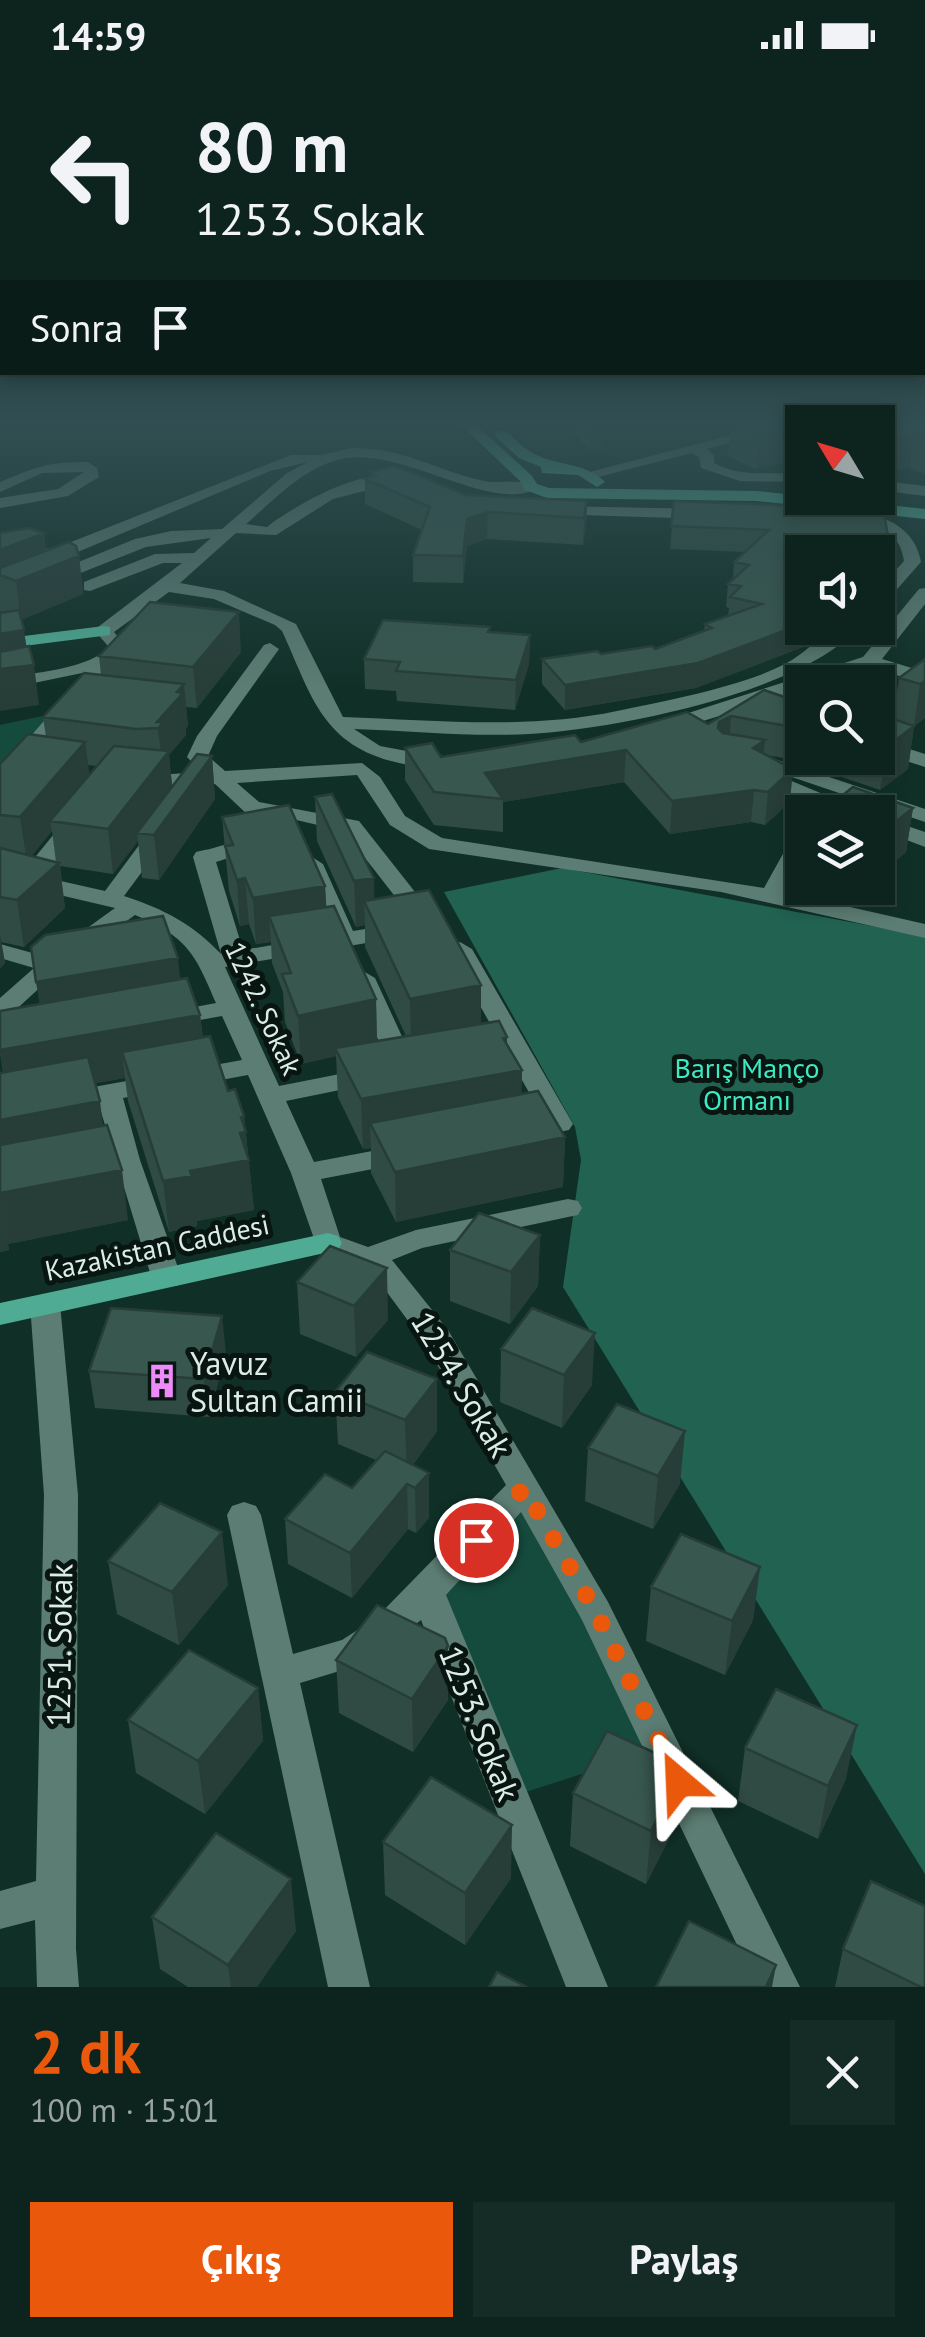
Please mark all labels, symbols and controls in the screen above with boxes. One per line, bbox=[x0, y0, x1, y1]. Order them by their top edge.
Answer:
text: 14:59 bbox=[50, 11, 146, 60]
text: 80 m bbox=[195, 101, 348, 191]
icon: left bbox=[30, 110, 160, 240]
text: 1253. Sokak bbox=[195, 189, 425, 247]
icon: arrive bbox=[143, 300, 198, 355]
text: Sonra bbox=[30, 303, 123, 352]
north arrow bbox=[785, 405, 895, 515]
map controls bbox=[785, 405, 895, 905]
button: sound bbox=[785, 535, 895, 645]
button: search bbox=[785, 665, 895, 775]
button: layers bbox=[785, 795, 895, 905]
street label: 1242. Sokak bbox=[217, 935, 311, 1081]
park label: Barış Manço Ormanı bbox=[675, 1049, 819, 1118]
street label: Kazakistan Caddesi bbox=[41, 1205, 273, 1289]
street label: 1254. Sokak bbox=[402, 1303, 522, 1465]
place label: Yavuz Sultan Camii bbox=[190, 1342, 363, 1421]
building icon: Yavuz Sultan Camii bbox=[143, 1362, 181, 1400]
pin bbox=[434, 1498, 519, 1583]
icon: arrive bbox=[449, 1513, 504, 1568]
street label: 1251. Sokak bbox=[37, 1562, 81, 1727]
street label: 1253. Sokak bbox=[430, 1639, 530, 1807]
position arrow bbox=[627, 1730, 731, 1834]
text: 2 dk bbox=[30, 2012, 141, 2090]
button: close bbox=[790, 2020, 895, 2125]
text: 100 m · 15:01 bbox=[30, 2089, 219, 2131]
button: Çıkış bbox=[30, 2202, 453, 2317]
button: Paylaş bbox=[473, 2202, 895, 2317]

